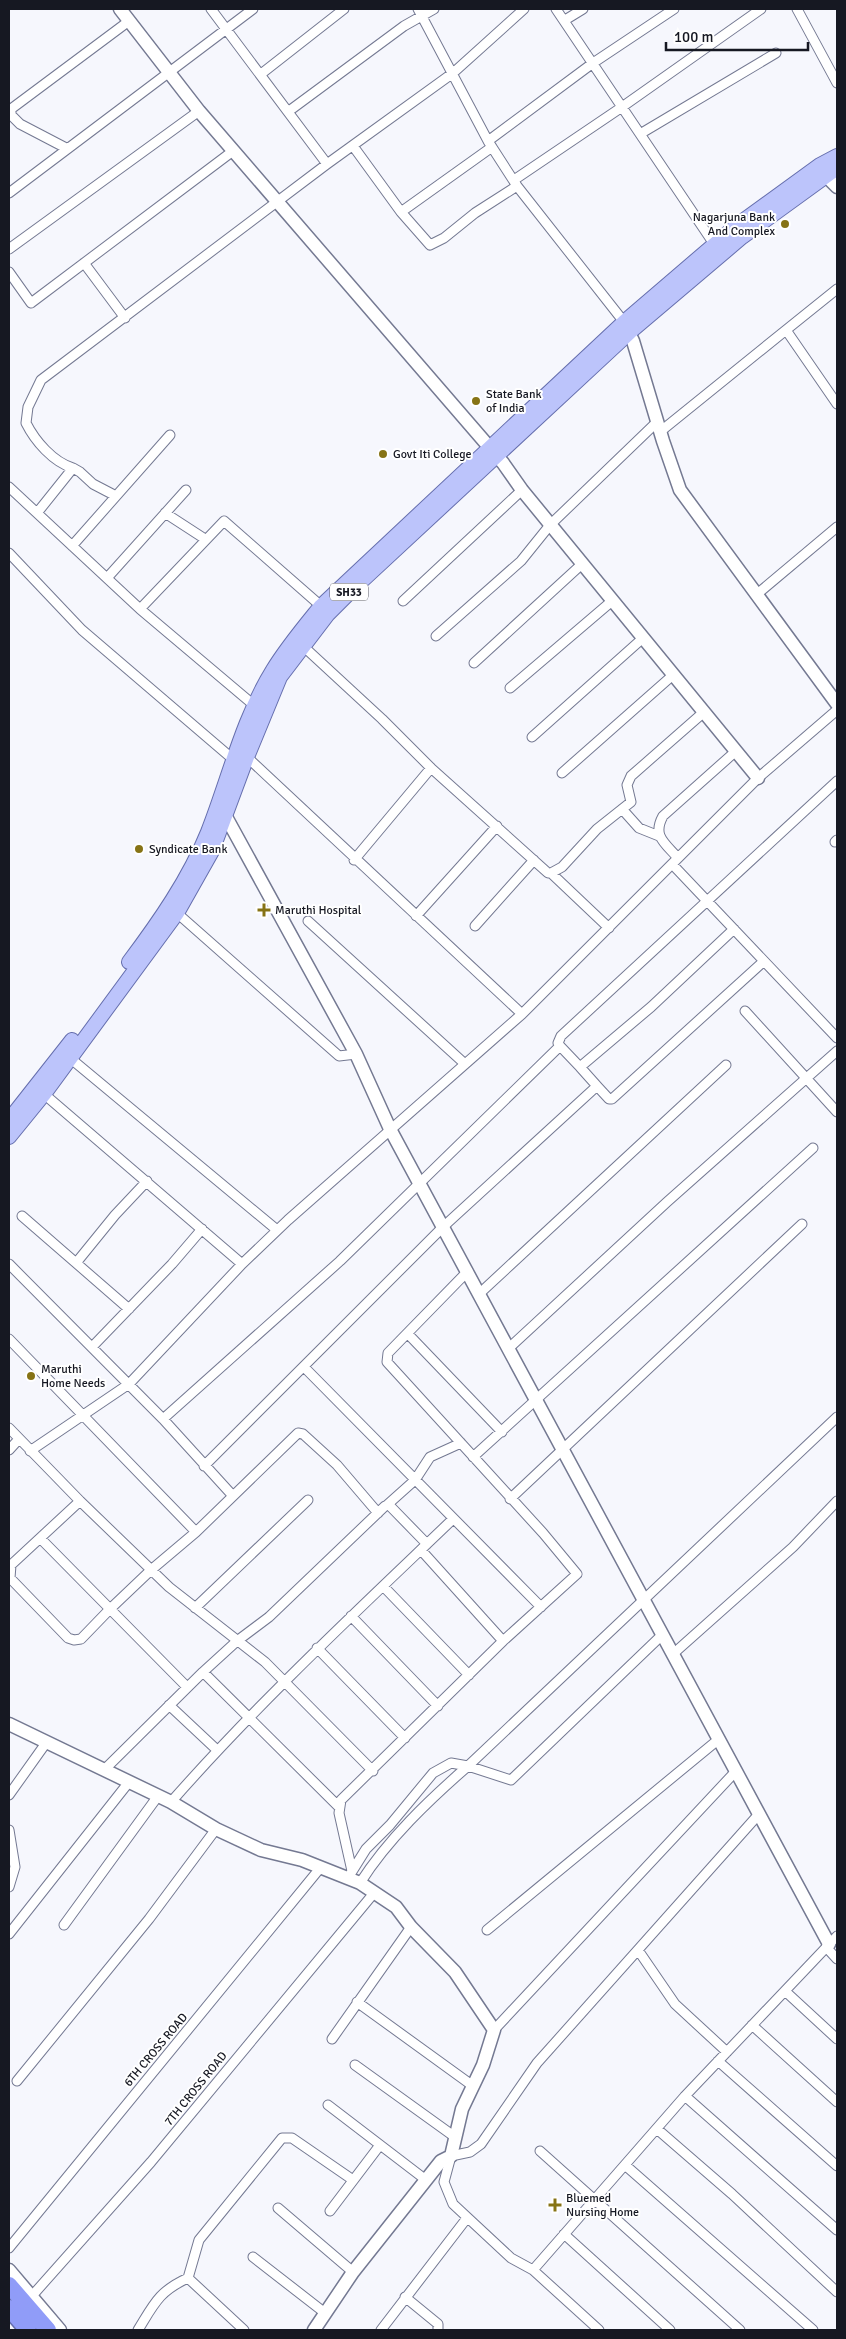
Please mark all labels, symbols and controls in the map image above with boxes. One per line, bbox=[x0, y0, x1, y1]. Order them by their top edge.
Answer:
scale bar bbox=[666, 20, 808, 52]
text: 100 m bbox=[674, 28, 714, 46]
place label: Nagarjuna Bank And Complex bbox=[693, 210, 775, 239]
marker: Nagarjuna Bank And Complex bbox=[779, 218, 791, 230]
place label: State Bank of India bbox=[486, 387, 541, 416]
marker: State Bank of India bbox=[470, 395, 482, 407]
place label: Govt Iti College bbox=[393, 447, 472, 462]
marker: Govt Iti College bbox=[377, 448, 389, 460]
road number: SH33 bbox=[330, 584, 368, 600]
place label: Syndicate Bank bbox=[149, 842, 227, 857]
marker: Syndicate Bank bbox=[133, 843, 145, 855]
marker: Maruthi Hospital bbox=[257, 903, 271, 917]
place label: Maruthi Hospital bbox=[275, 903, 362, 918]
place label: Maruthi Home Needs bbox=[41, 1362, 105, 1391]
marker: Maruthi Home Needs bbox=[25, 1370, 37, 1382]
street label: 6TH CROSS ROAD bbox=[121, 2010, 191, 2090]
street label: 7TH CROSS ROAD bbox=[161, 2049, 231, 2129]
place label: Bluemed Nursing Home bbox=[566, 2191, 639, 2220]
marker: Bluemed Nursing Home bbox=[548, 2198, 562, 2212]

